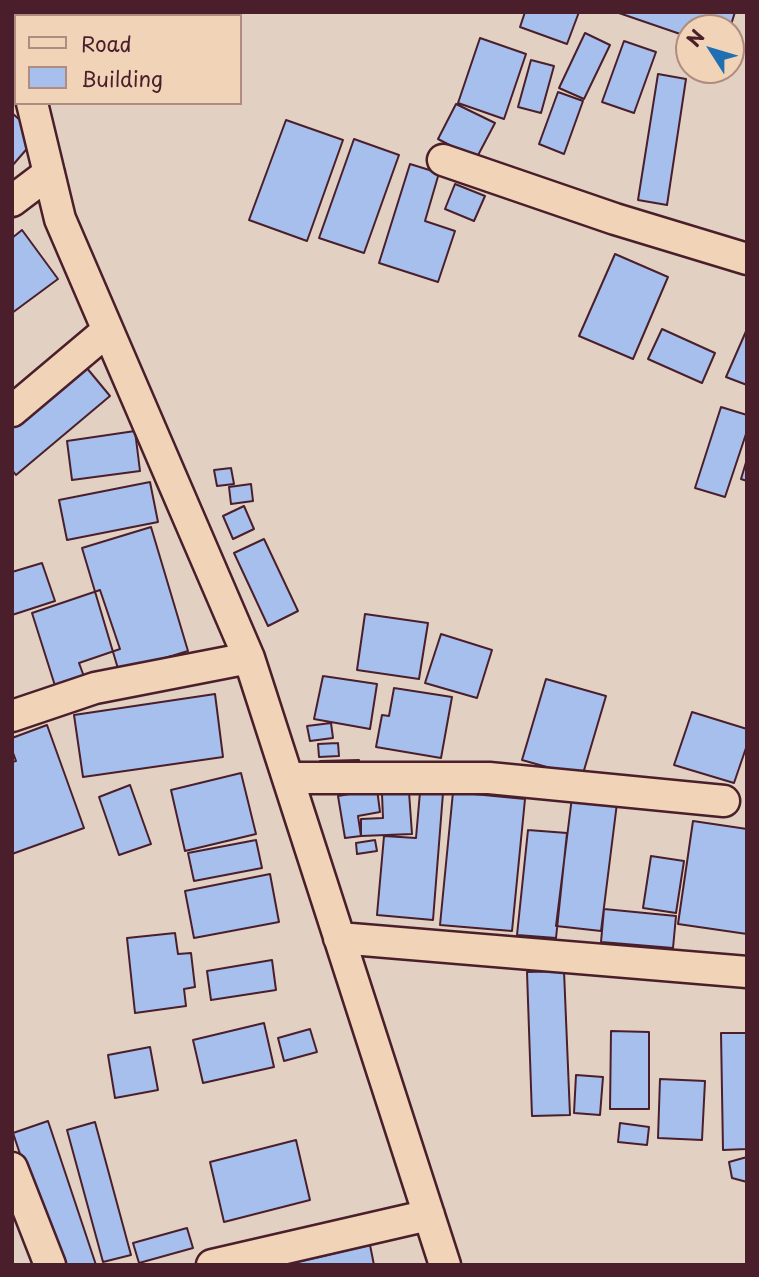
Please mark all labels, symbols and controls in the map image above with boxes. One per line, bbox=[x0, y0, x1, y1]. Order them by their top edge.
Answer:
legend bbox=[14, 14, 242, 105]
north arrow bbox=[675, 14, 745, 84]
text: N bbox=[679, 23, 711, 52]
text: Road bbox=[81, 27, 132, 59]
text: Building bbox=[81, 62, 163, 94]

